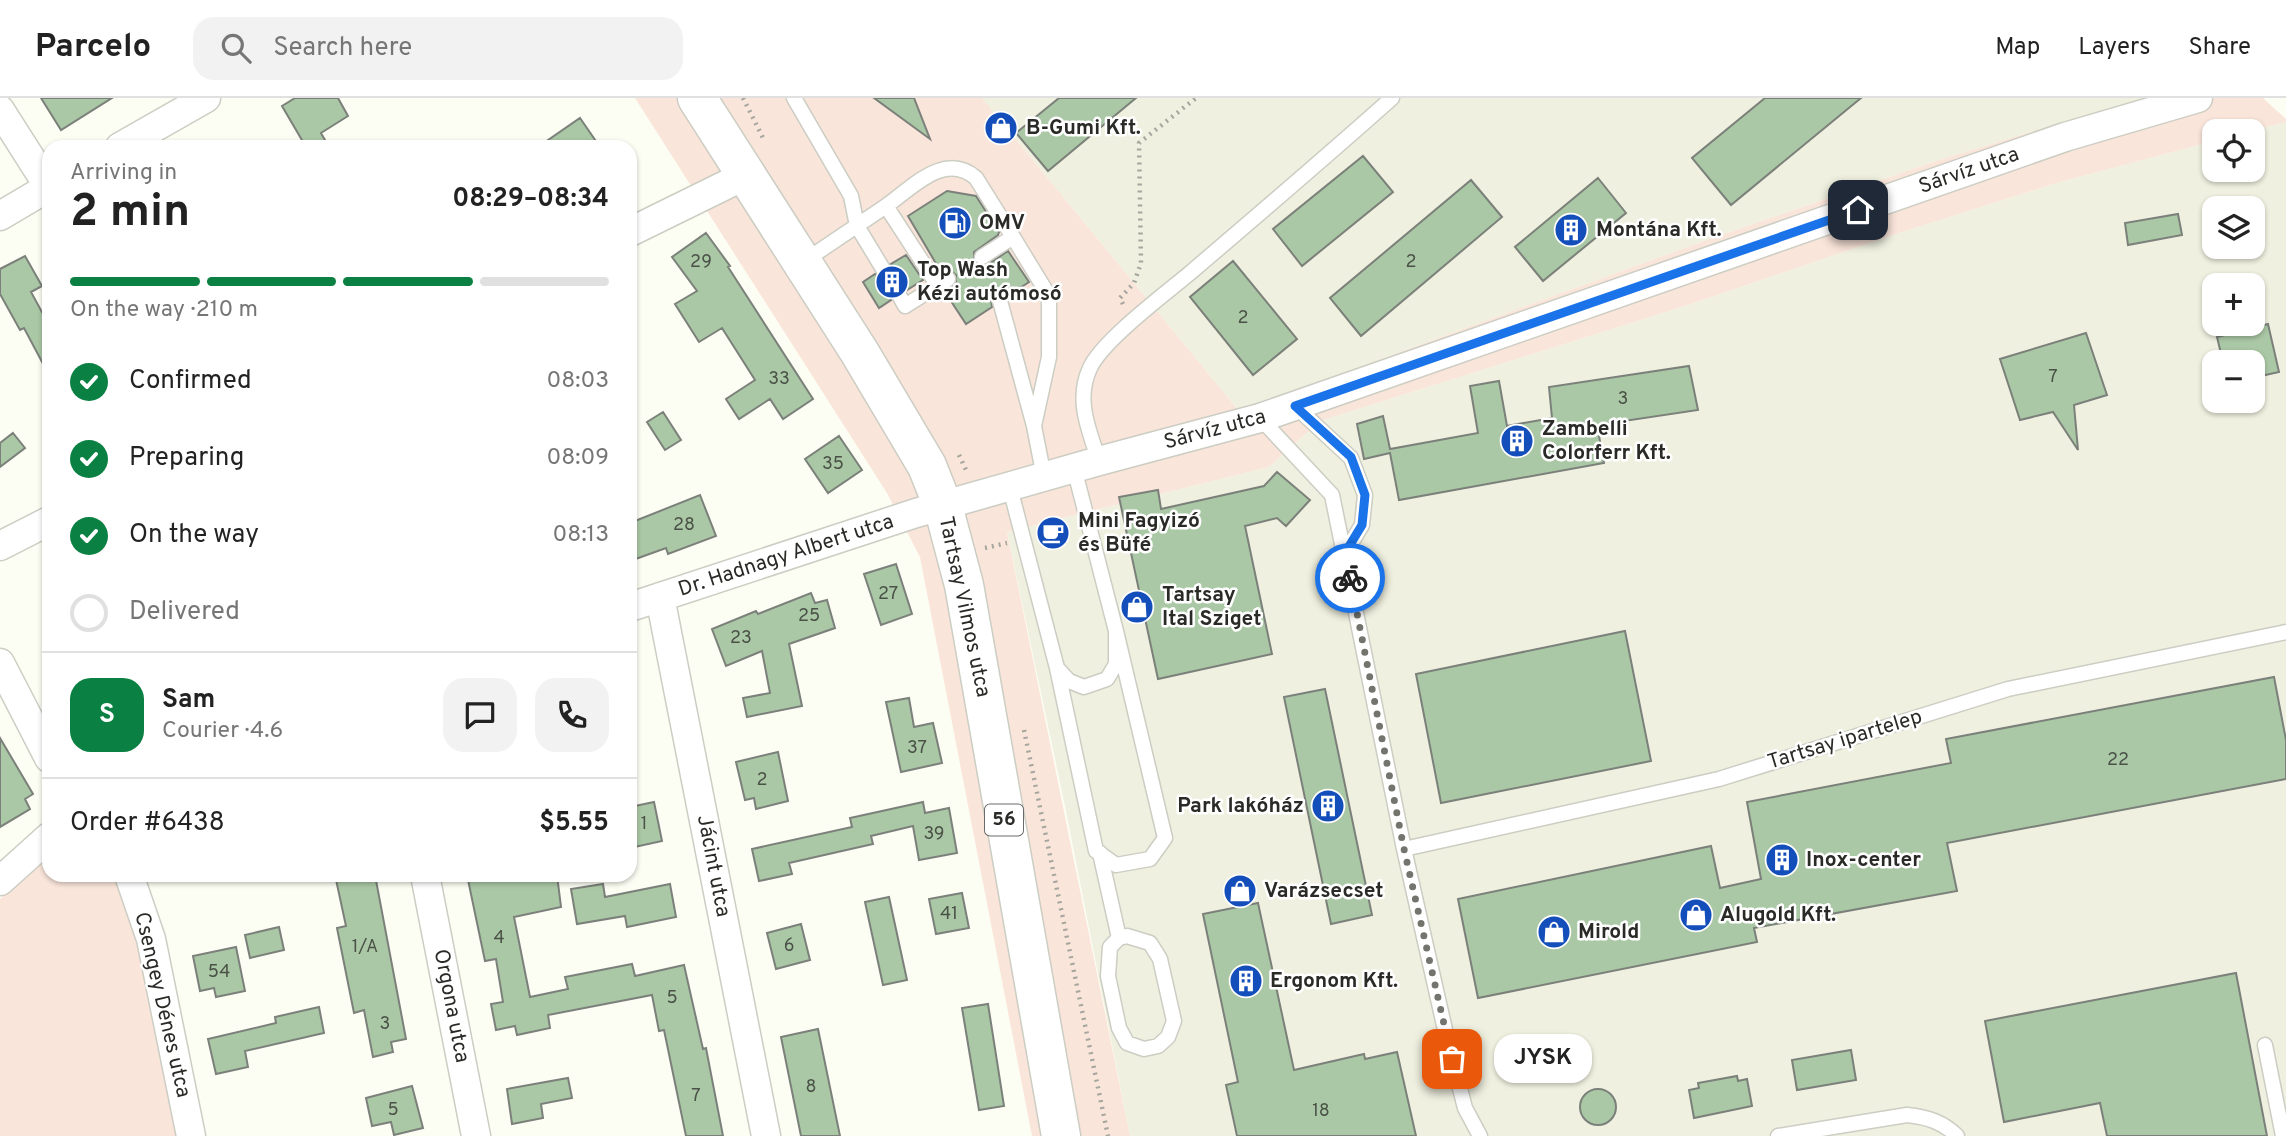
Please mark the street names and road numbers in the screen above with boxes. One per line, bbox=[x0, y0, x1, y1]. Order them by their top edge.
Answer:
street label: Sárvíz utca bbox=[1915, 141, 2023, 201]
street label: Sárvíz utca bbox=[1161, 403, 1269, 457]
street label: Dr. Hadnagy Albert utca bbox=[675, 508, 897, 604]
street label: Tartsay Vilmos utca bbox=[932, 514, 996, 700]
street label: Tartsay ipartelep bbox=[1764, 704, 1926, 776]
road number: 56 bbox=[985, 804, 1023, 835]
street label: Jácint utca bbox=[690, 813, 736, 919]
street label: Csengey Dénes utca bbox=[128, 910, 196, 1100]
street label: Orgona utca bbox=[427, 947, 475, 1065]

